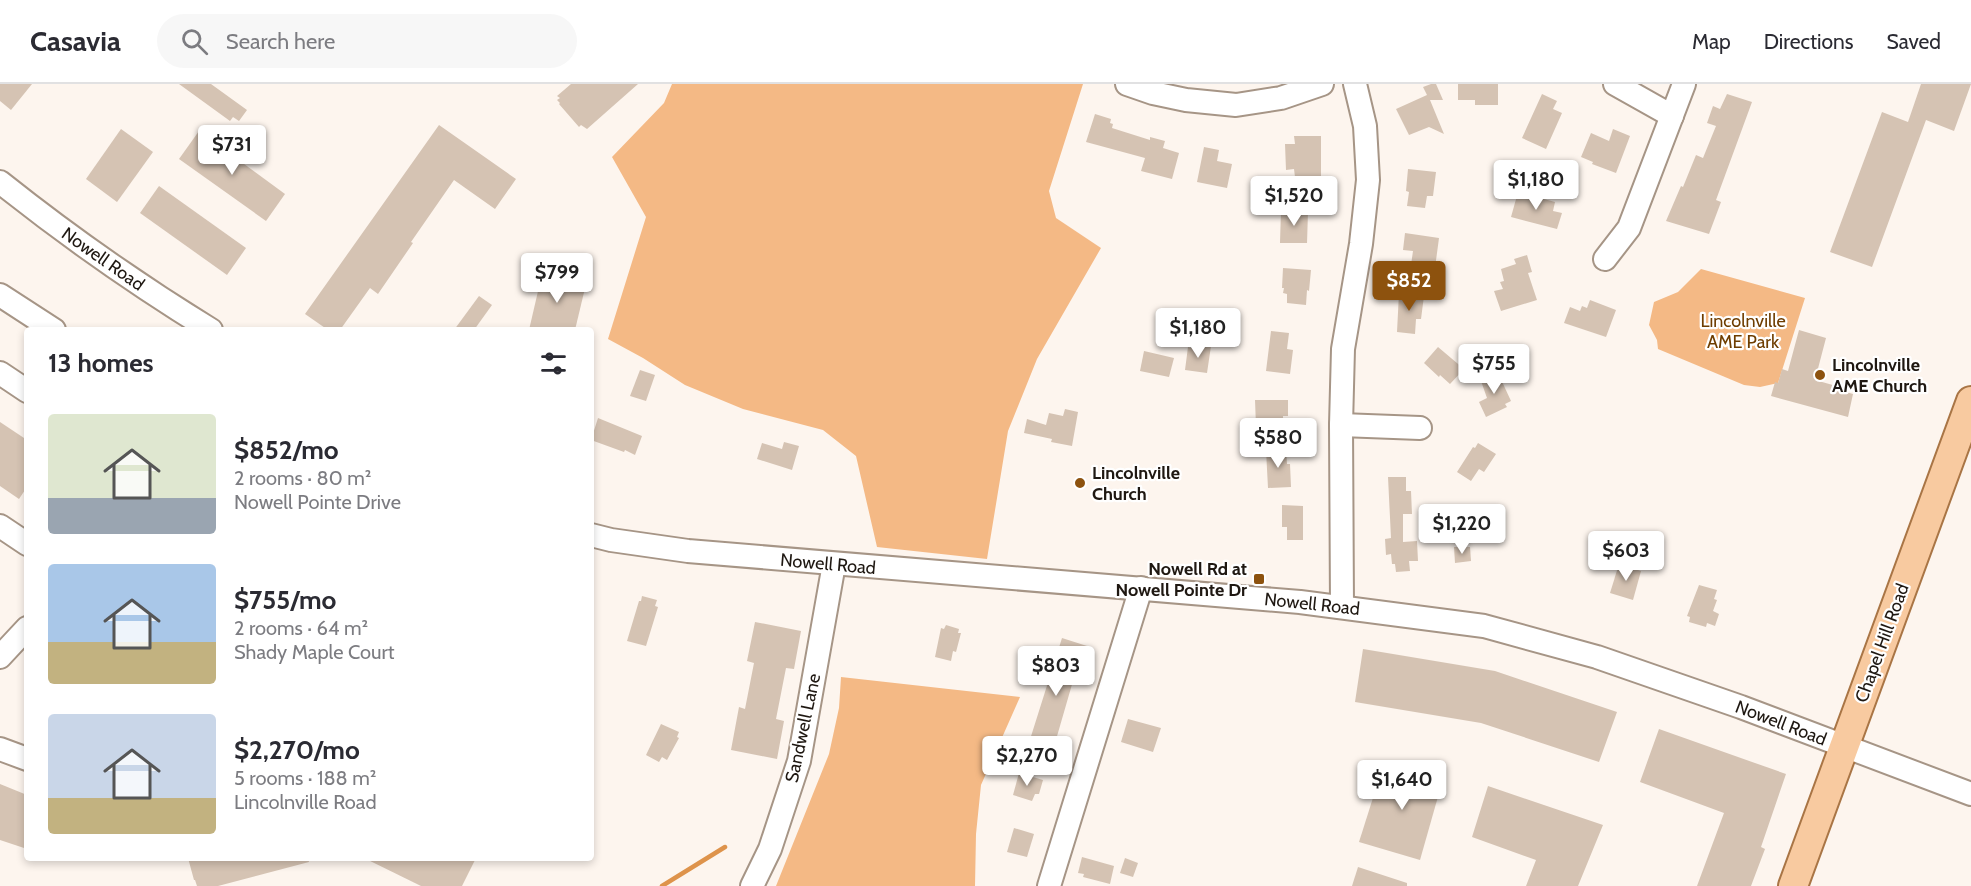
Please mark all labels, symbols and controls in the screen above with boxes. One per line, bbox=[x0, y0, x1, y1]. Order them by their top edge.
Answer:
search box bbox=[157, 14, 577, 68]
text: Casavia bbox=[30, 24, 121, 58]
icon: search bbox=[178, 25, 211, 58]
text: Search here bbox=[226, 28, 335, 55]
text: Map bbox=[1692, 29, 1731, 54]
text: Directions bbox=[1764, 29, 1853, 54]
text: Saved bbox=[1886, 29, 1941, 54]
pin: $731 bbox=[196, 125, 268, 176]
text: $731 bbox=[212, 132, 252, 156]
pin: $1,180 bbox=[1487, 160, 1585, 211]
text: $1,180 bbox=[1508, 167, 1564, 191]
pin: $1,520 bbox=[1245, 176, 1343, 227]
text: $1,520 bbox=[1264, 183, 1324, 207]
street label: Nowell Road bbox=[57, 222, 149, 296]
pin: $799 bbox=[521, 253, 593, 304]
text: $799 bbox=[535, 260, 579, 284]
pin: $852 bbox=[1373, 261, 1445, 312]
text: $852 bbox=[1387, 268, 1432, 292]
pin: $1,180 bbox=[1149, 308, 1247, 359]
park label: Lincolnville AME Park bbox=[1700, 310, 1786, 353]
text: $1,180 bbox=[1170, 315, 1226, 339]
pin: $755 bbox=[1458, 344, 1530, 395]
text: 13 homes bbox=[48, 347, 154, 379]
icon: filters bbox=[537, 347, 570, 380]
text: $755 bbox=[1472, 351, 1516, 375]
place label: Lincolnville AME Church bbox=[1832, 354, 1927, 397]
marker: Lincolnville AME Church bbox=[1813, 368, 1827, 382]
pin: $580 bbox=[1242, 418, 1314, 469]
text: $580 bbox=[1254, 425, 1302, 449]
text: $852/mo bbox=[234, 434, 339, 466]
icon: home bbox=[96, 438, 168, 510]
place label: Lincolnville Church bbox=[1092, 462, 1180, 505]
text: 2 rooms · 80 m² bbox=[234, 466, 371, 490]
marker: Lincolnville Church bbox=[1073, 476, 1087, 490]
text: Nowell Pointe Drive bbox=[234, 490, 401, 514]
pin: $1,220 bbox=[1413, 504, 1511, 555]
text: $1,220 bbox=[1433, 511, 1491, 535]
pin: $603 bbox=[1590, 531, 1662, 582]
text: $603 bbox=[1602, 538, 1650, 562]
street label: Nowell Road bbox=[779, 549, 877, 579]
place label: Nowell Rd at Nowell Pointe Dr bbox=[1115, 558, 1247, 601]
marker: Nowell Rd at Nowell Pointe Dr bbox=[1252, 572, 1266, 586]
street label: Chapel Hill Road bbox=[1850, 581, 1914, 705]
text: $755/mo bbox=[234, 584, 336, 616]
icon: home bbox=[96, 588, 168, 660]
street label: Nowell Road bbox=[1263, 588, 1361, 620]
text: 2 rooms · 64 m² bbox=[234, 616, 368, 640]
text: Shady Maple Court bbox=[234, 640, 395, 664]
pin: $803 bbox=[1020, 646, 1092, 697]
text: $803 bbox=[1032, 653, 1080, 677]
street label: Sandwell Lane bbox=[781, 671, 825, 785]
street label: Nowell Road bbox=[1732, 696, 1830, 750]
text: $2,270/mo bbox=[234, 734, 360, 766]
pin: $2,270 bbox=[978, 736, 1076, 787]
icon: home bbox=[96, 738, 168, 810]
text: $2,270 bbox=[996, 743, 1058, 767]
pin: $1,640 bbox=[1353, 760, 1451, 811]
text: 5 rooms · 188 m² bbox=[234, 766, 376, 790]
text: $1,640 bbox=[1371, 767, 1433, 791]
text: Lincolnville Road bbox=[234, 790, 377, 814]

